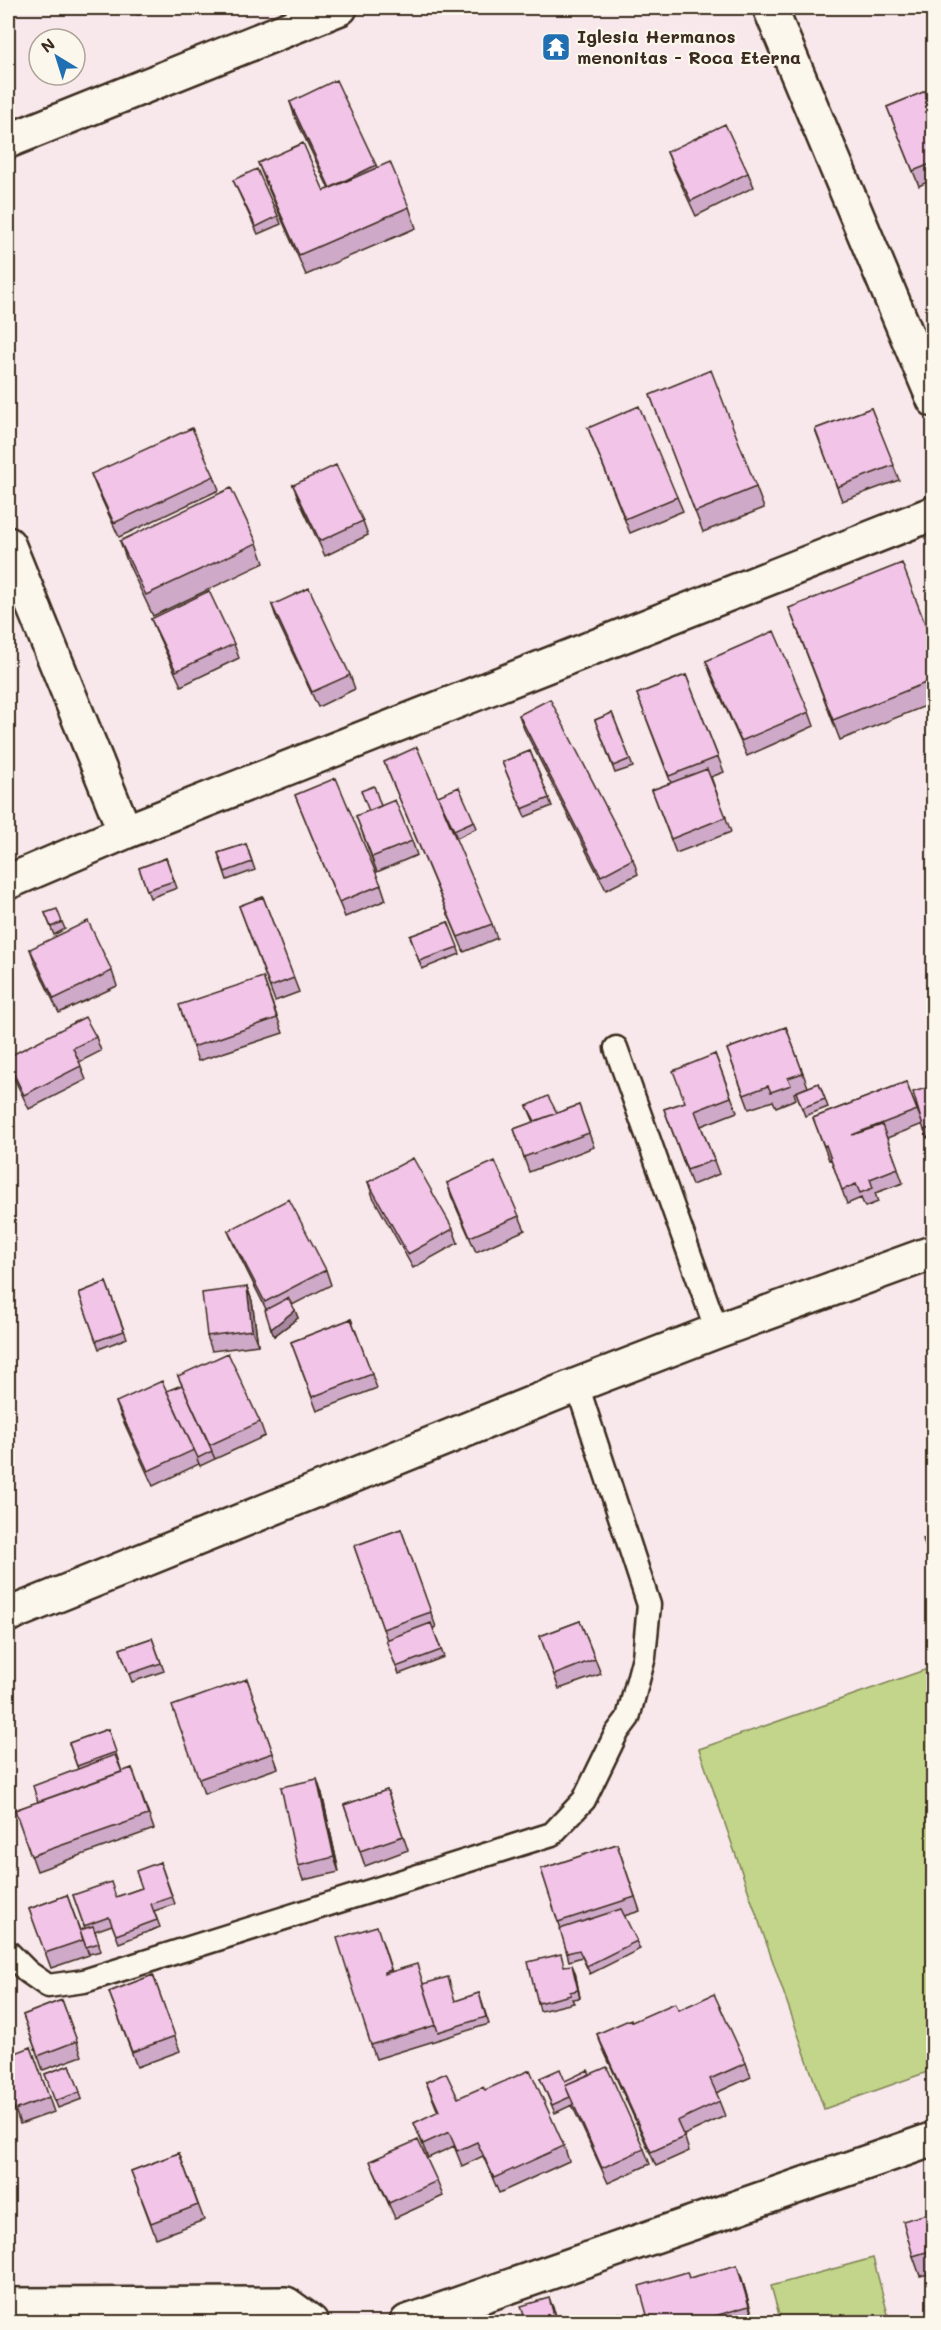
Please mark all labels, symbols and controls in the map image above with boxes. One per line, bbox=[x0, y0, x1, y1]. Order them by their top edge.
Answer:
place label: Iglesia Hermanos menonitas - Roca Eterna bbox=[577, 24, 801, 69]
north arrow bbox=[27, 27, 87, 87]
temple icon: Iglesia Hermanos menonitas - Roca Eterna bbox=[540, 31, 572, 63]
text: N bbox=[36, 33, 59, 57]

